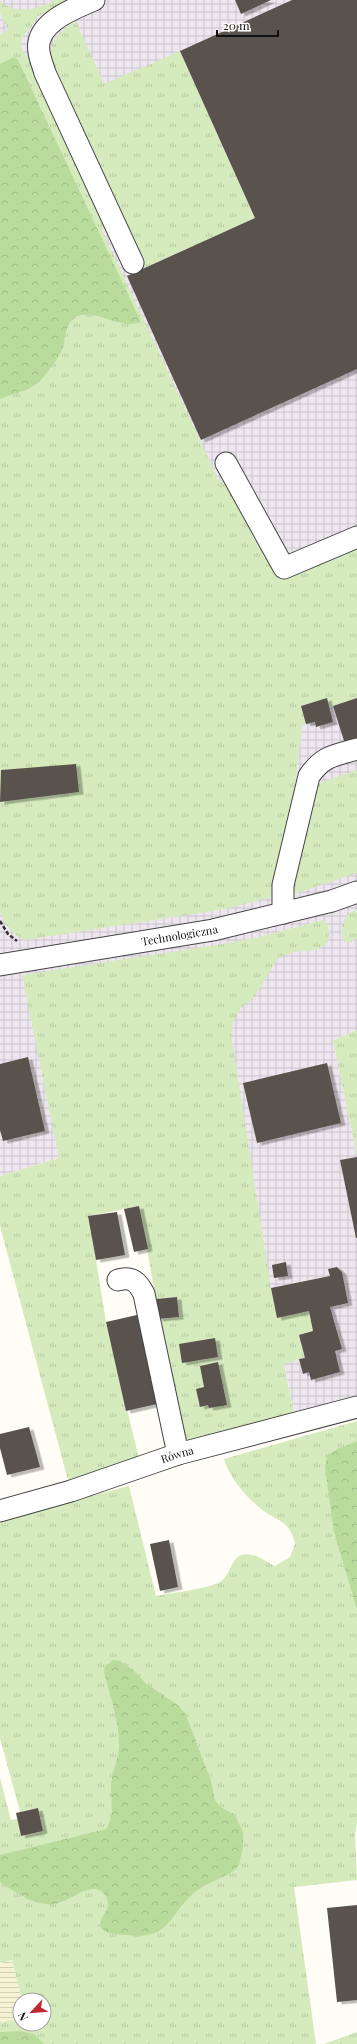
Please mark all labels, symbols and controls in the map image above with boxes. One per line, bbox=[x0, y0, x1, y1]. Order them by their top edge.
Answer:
scale bar bbox=[217, 12, 278, 38]
text: 20 m bbox=[223, 17, 250, 33]
street label: Technologiczna bbox=[140, 921, 220, 949]
street label: Równa bbox=[159, 1442, 196, 1466]
north arrow bbox=[12, 1992, 52, 2032]
text: N bbox=[14, 2010, 31, 2023]

